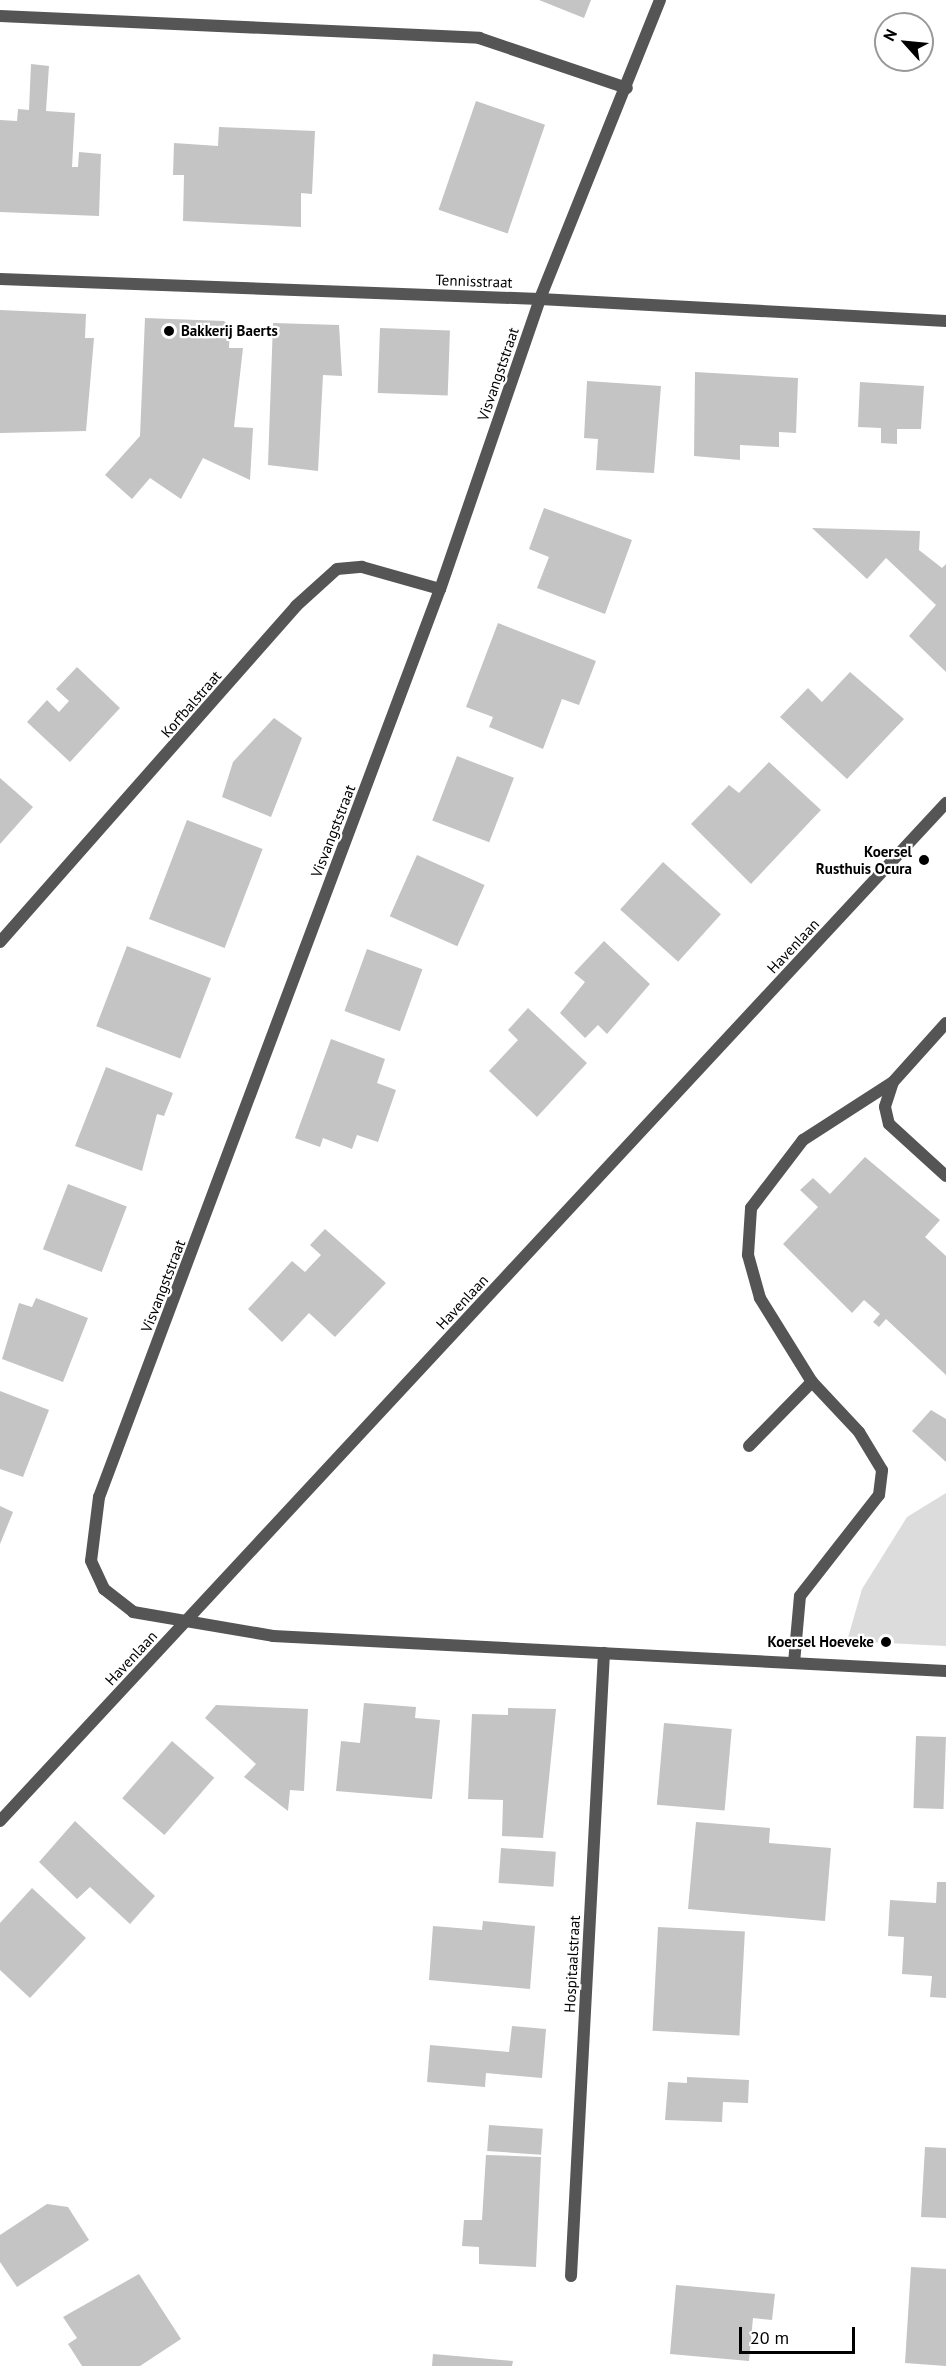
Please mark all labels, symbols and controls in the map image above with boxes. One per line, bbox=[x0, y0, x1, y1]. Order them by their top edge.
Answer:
north arrow bbox=[874, 12, 934, 72]
text: N bbox=[878, 26, 901, 44]
street label: Tennisstraat bbox=[435, 271, 513, 291]
place label: Bakkerij Baerts bbox=[181, 322, 278, 340]
marker: Bakkerij Baerts bbox=[162, 324, 176, 338]
street label: Visvangststraat bbox=[474, 325, 522, 423]
street label: Korfbalstraat bbox=[157, 667, 225, 741]
street label: Visvangststraat bbox=[307, 782, 359, 880]
place label: Koersel Rusthuis Ocura bbox=[816, 842, 912, 877]
marker: Koersel Rusthuis Ocura bbox=[917, 853, 931, 867]
street label: Havenlaan bbox=[763, 915, 823, 977]
street label: Visvangststraat bbox=[137, 1237, 189, 1335]
street label: Havenlaan bbox=[432, 1271, 492, 1333]
street label: Havenlaan bbox=[101, 1627, 161, 1689]
place label: Koersel Hoeveke bbox=[768, 1633, 874, 1651]
marker: Koersel Hoeveke bbox=[879, 1635, 893, 1649]
street label: Hospitaalstraat bbox=[560, 1915, 584, 2013]
scale bar bbox=[742, 2315, 858, 2353]
text: 20 m bbox=[750, 2326, 789, 2349]

